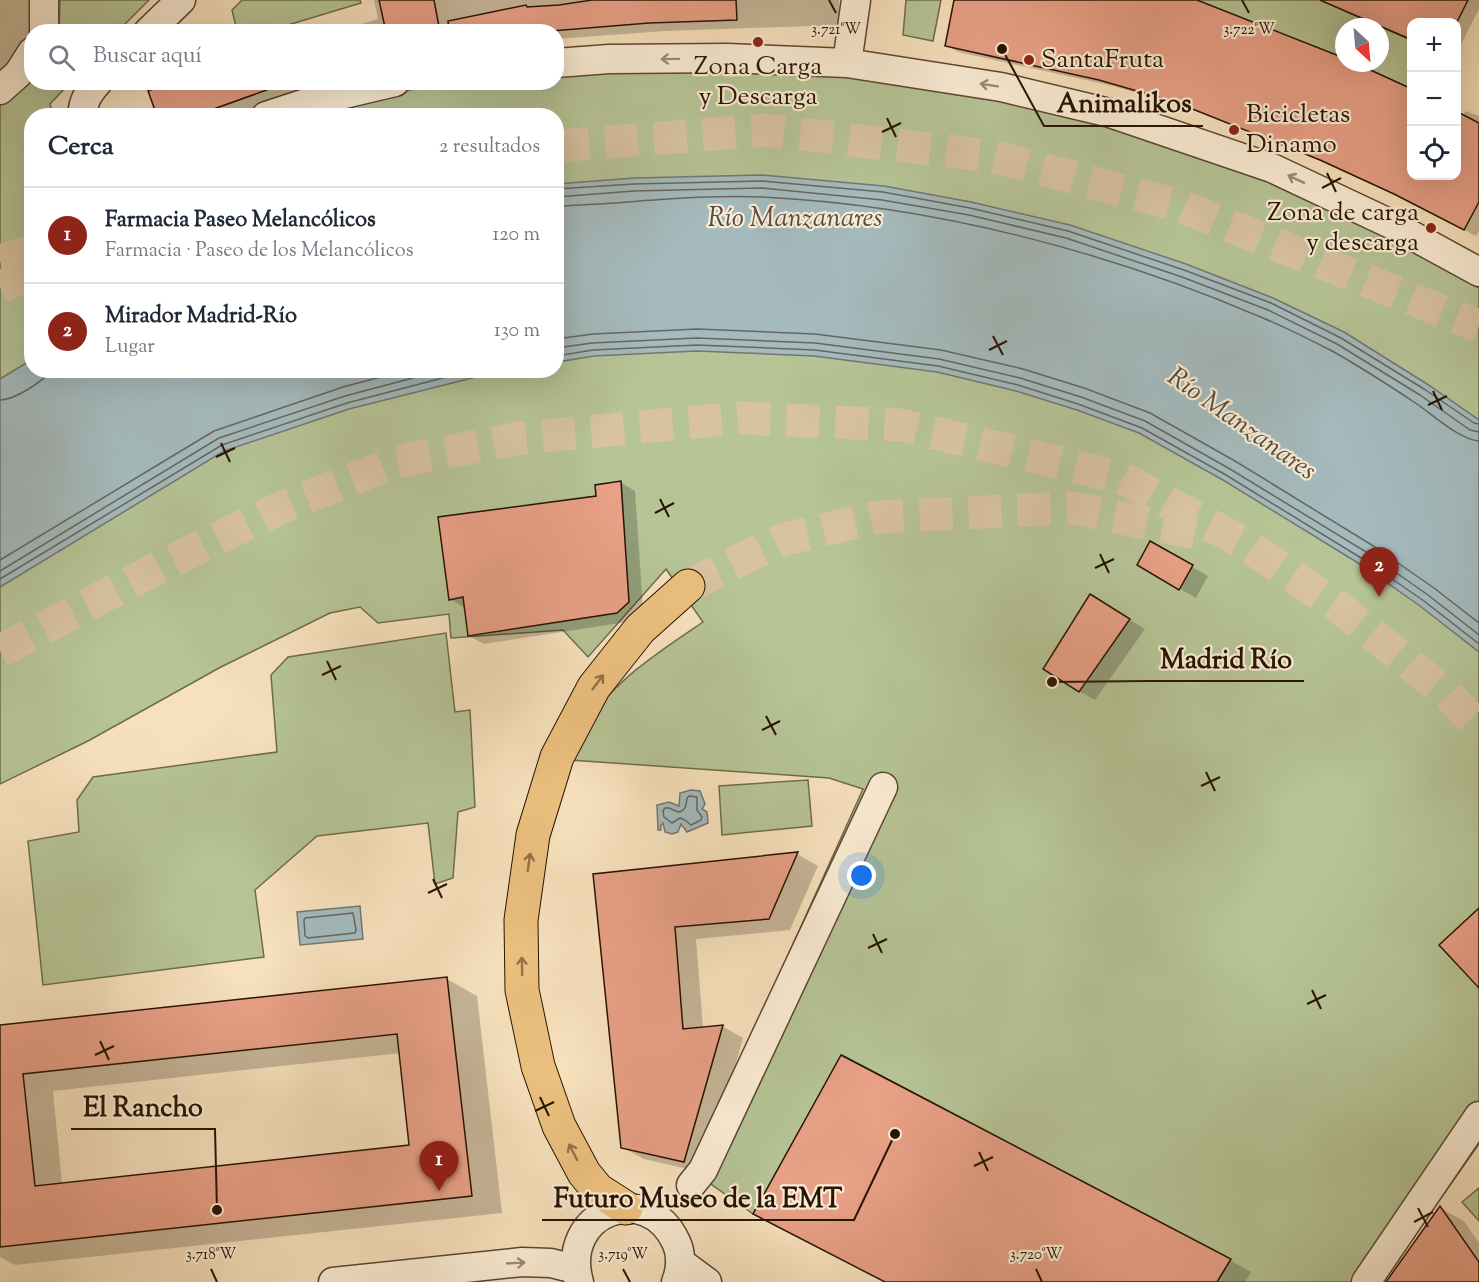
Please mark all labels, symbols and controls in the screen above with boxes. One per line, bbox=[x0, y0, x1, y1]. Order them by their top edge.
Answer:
north arrow bbox=[1335, 18, 1389, 72]
map controls bbox=[1407, 18, 1461, 180]
button: + bbox=[1407, 18, 1461, 72]
text: 3.721°W bbox=[811, 20, 861, 41]
text: 3.722°W bbox=[1223, 20, 1275, 41]
search box bbox=[24, 24, 564, 90]
marker: Zona Carga y Descarga bbox=[751, 35, 765, 49]
icon: search bbox=[45, 41, 78, 74]
text: Buscar aquí bbox=[93, 41, 202, 73]
place label: SantaFruta bbox=[1041, 42, 1164, 79]
place label: Zona Carga y Descarga bbox=[694, 49, 822, 116]
one-way arrow bbox=[661, 53, 681, 64]
marker: SantaFruta bbox=[1022, 53, 1036, 67]
button: − bbox=[1407, 72, 1461, 126]
one-way arrow bbox=[980, 79, 1000, 90]
callout: Animalikos bbox=[1044, 81, 1203, 126]
text: Animalikos bbox=[1056, 86, 1192, 125]
place label: Bicicletas Dinamo bbox=[1246, 97, 1350, 164]
marker: Bicicletas Dinamo bbox=[1227, 123, 1241, 137]
button: locate bbox=[1407, 126, 1461, 180]
text: Cerca bbox=[48, 129, 114, 166]
text: 2 resultados bbox=[439, 133, 540, 162]
one-way arrow bbox=[1287, 172, 1305, 184]
place label: Zona de carga y descarga bbox=[1267, 195, 1419, 262]
water label: Río Manzanares bbox=[708, 200, 882, 239]
text: Farmacia Paseo Melancólicos bbox=[105, 205, 376, 237]
text: 1 bbox=[64, 221, 71, 250]
text: 120 m bbox=[492, 221, 540, 250]
marker: Zona de carga y descarga bbox=[1424, 221, 1438, 235]
text: Farmacia · Paseo de los Melancólicos bbox=[105, 237, 414, 266]
text: Mirador Madrid-Río bbox=[105, 301, 297, 333]
text: 2 bbox=[63, 317, 72, 346]
text: 130 m bbox=[494, 317, 540, 346]
text: Lugar bbox=[105, 333, 155, 362]
water label: Río Manzanares bbox=[1158, 359, 1324, 491]
pin: 2 bbox=[1360, 548, 1398, 597]
callout: Madrid Río bbox=[1148, 636, 1304, 681]
text: Madrid Río bbox=[1160, 642, 1292, 681]
one-way arrow bbox=[592, 674, 604, 690]
one-way arrow bbox=[524, 853, 535, 873]
your location bbox=[847, 861, 876, 890]
one-way arrow bbox=[516, 956, 528, 976]
callout: El Rancho bbox=[71, 1084, 215, 1129]
text: El Rancho bbox=[83, 1090, 203, 1129]
pin: 1 bbox=[420, 1142, 458, 1191]
one-way arrow bbox=[567, 1144, 578, 1162]
callout: Futuro Museo de la EMT bbox=[542, 1175, 854, 1220]
text: Futuro Museo de la EMT bbox=[554, 1181, 842, 1220]
text: 3.718°W bbox=[186, 1245, 237, 1266]
text: 3.719°W bbox=[598, 1245, 648, 1266]
text: 3.720°W bbox=[1010, 1245, 1063, 1266]
one-way arrow bbox=[506, 1257, 526, 1268]

